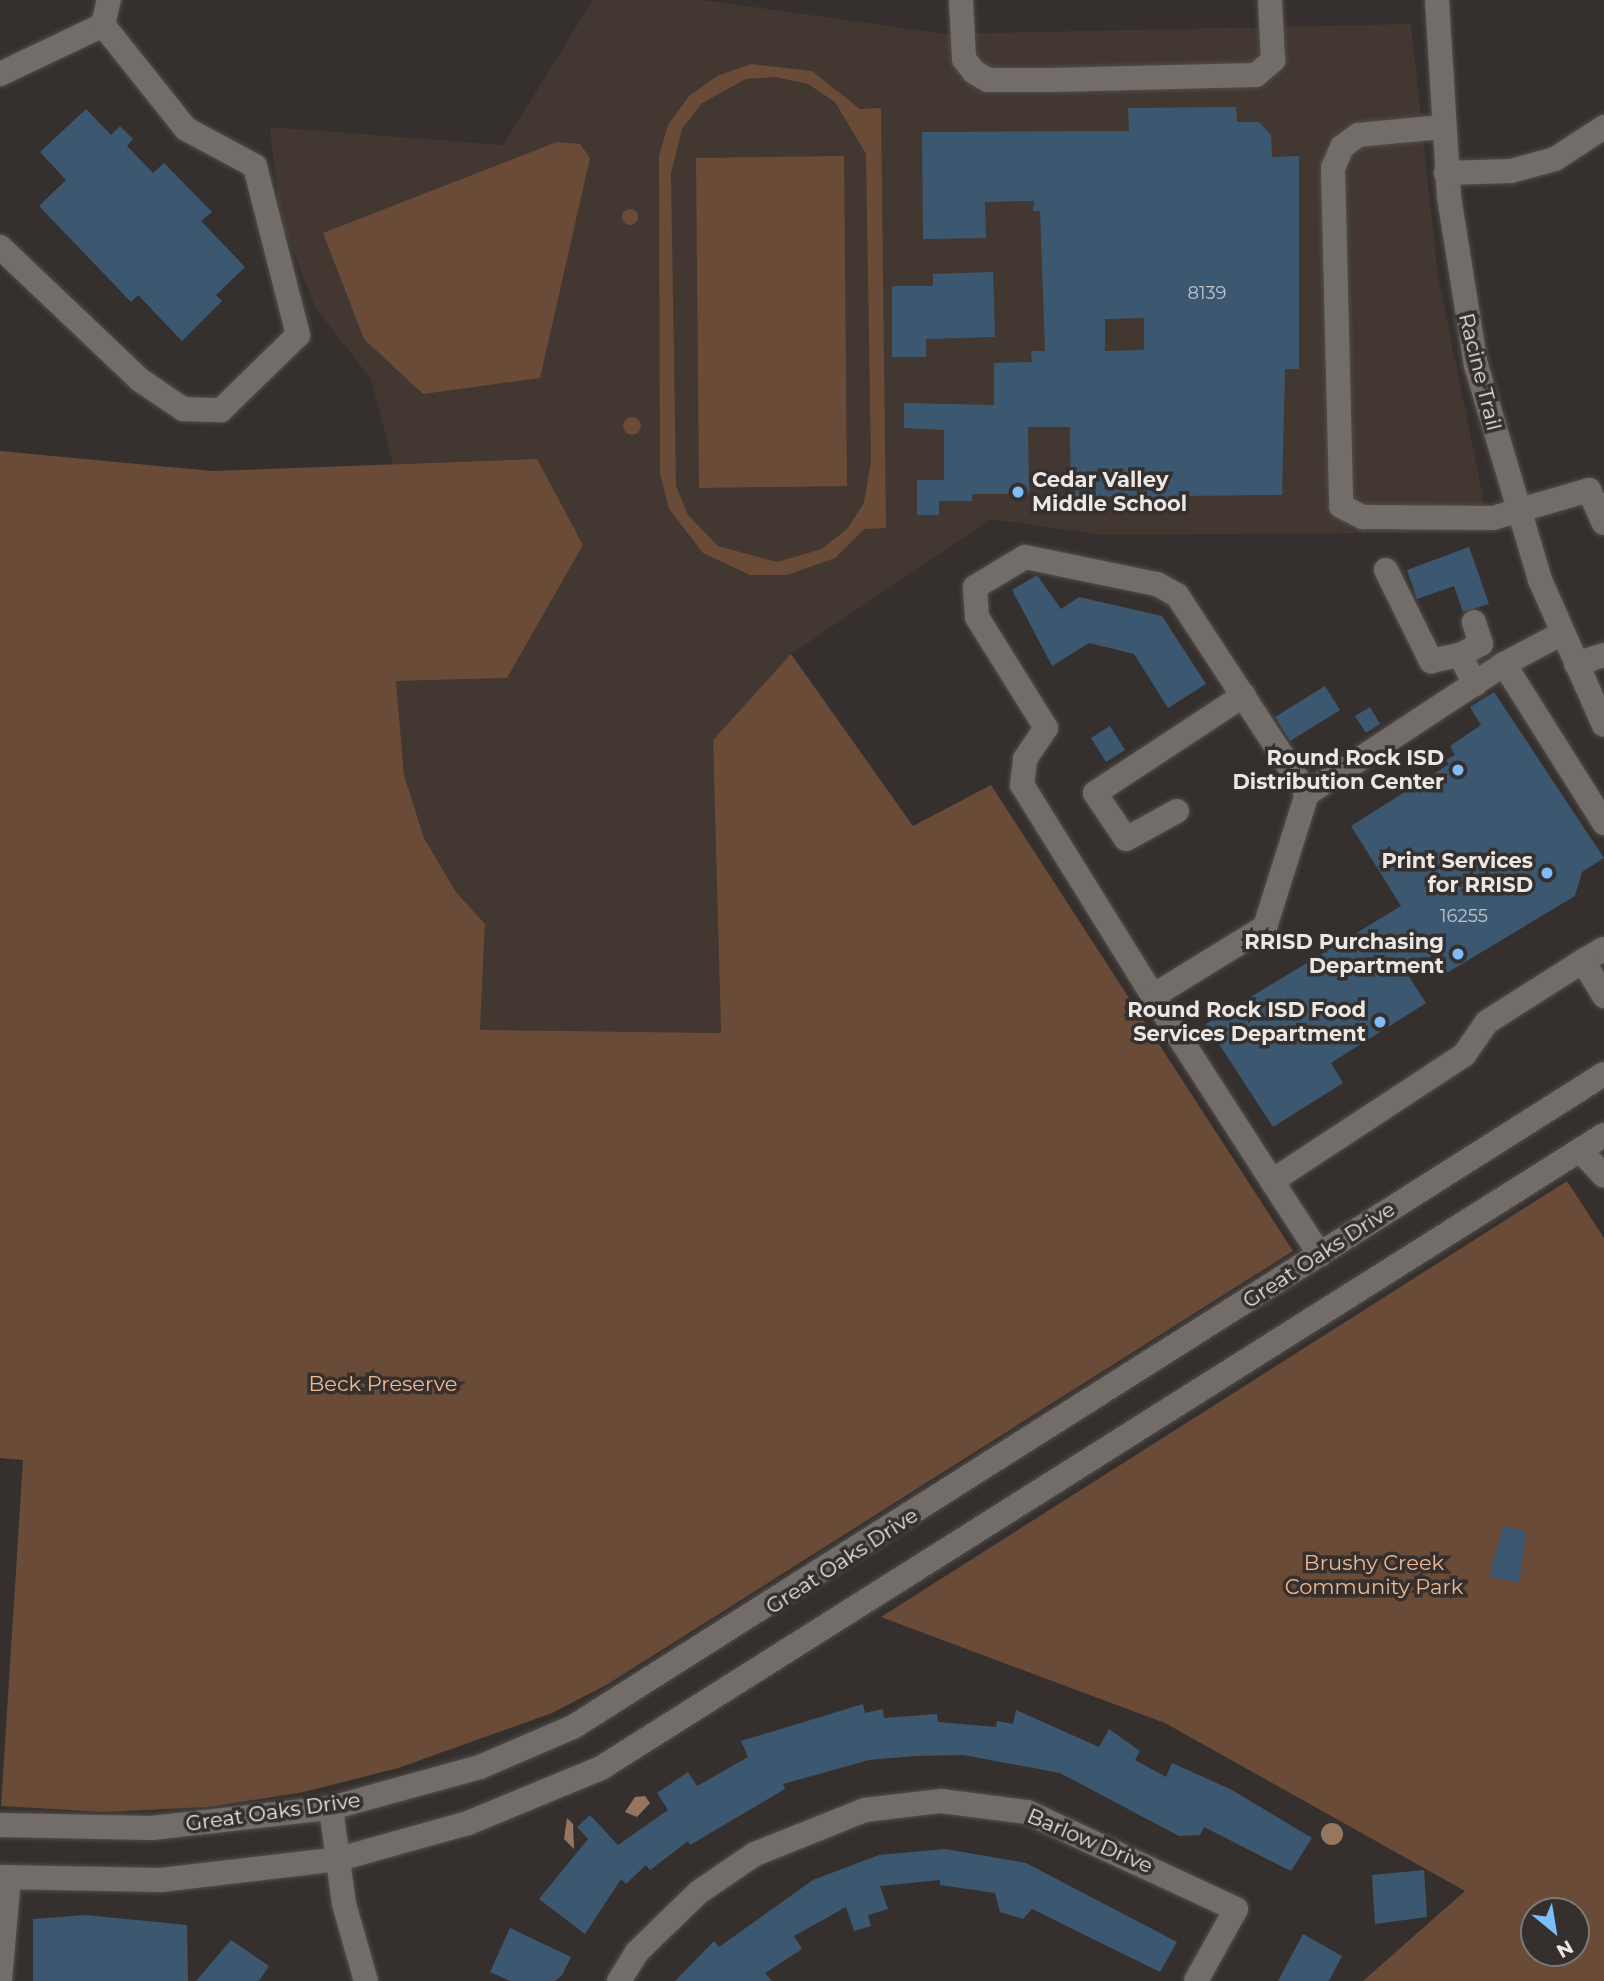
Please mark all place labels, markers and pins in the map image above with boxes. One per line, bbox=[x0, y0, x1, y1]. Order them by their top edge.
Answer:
place label: Cedar Valley Middle School bbox=[1032, 467, 1187, 517]
marker: Cedar Valley Middle School bbox=[1010, 484, 1026, 500]
place label: Round Rock ISD Distribution Center bbox=[1233, 745, 1444, 795]
marker: Round Rock ISD Distribution Center bbox=[1450, 762, 1466, 778]
place label: Print Services for RRISD bbox=[1381, 848, 1533, 898]
marker: Print Services for RRISD bbox=[1539, 865, 1555, 881]
place label: RRISD Purchasing Department bbox=[1244, 929, 1444, 979]
marker: RRISD Purchasing Department bbox=[1450, 946, 1466, 962]
place label: Round Rock ISD Food Services Department bbox=[1127, 997, 1366, 1047]
marker: Round Rock ISD Food Services Department bbox=[1372, 1014, 1388, 1030]

